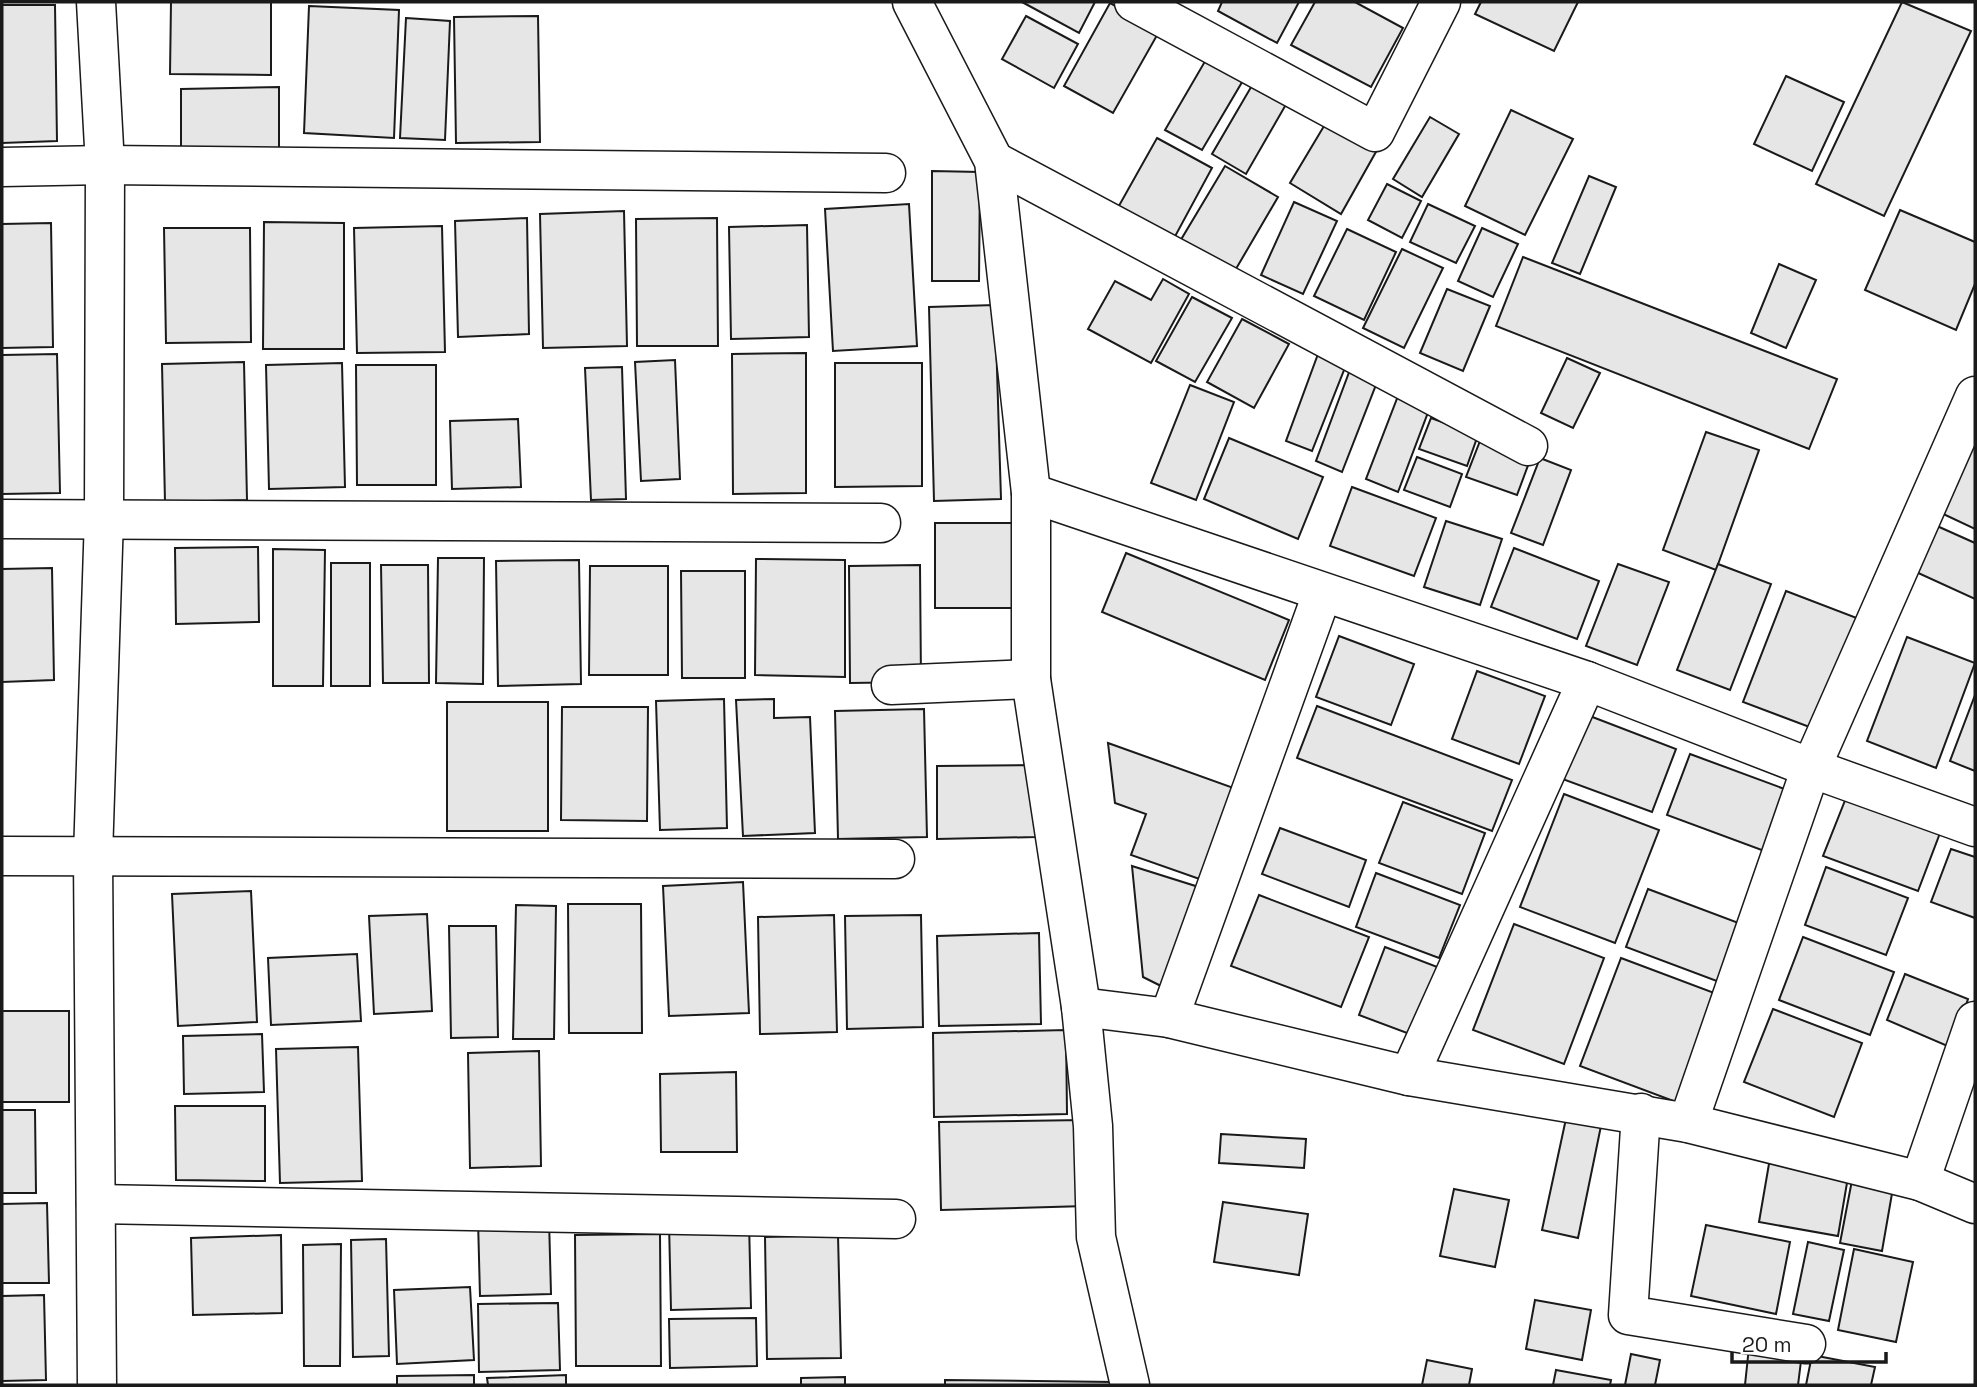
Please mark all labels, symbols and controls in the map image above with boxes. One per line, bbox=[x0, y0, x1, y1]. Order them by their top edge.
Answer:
scale bar bbox=[1732, 1320, 1886, 1364]
text: 20 m bbox=[1742, 1331, 1792, 1358]

